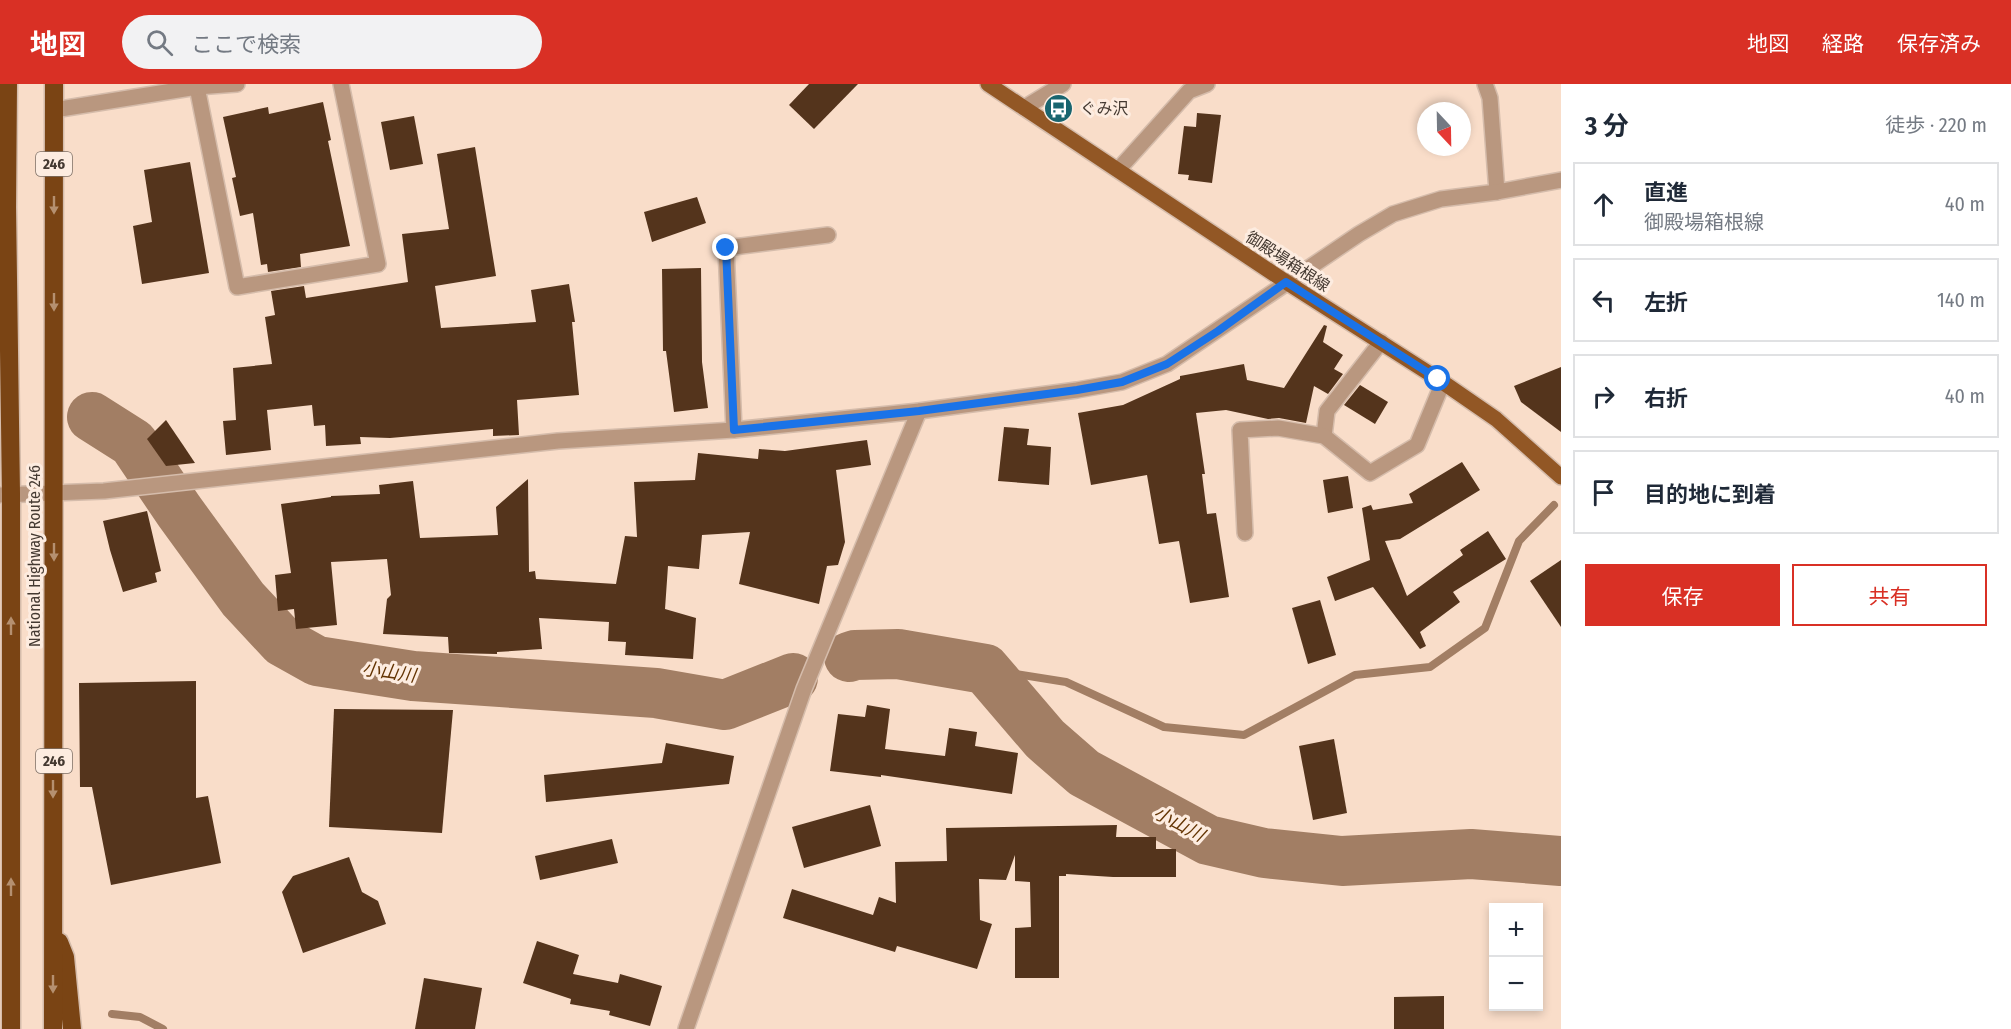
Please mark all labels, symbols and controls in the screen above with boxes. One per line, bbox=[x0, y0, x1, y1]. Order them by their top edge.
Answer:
search box bbox=[122, 15, 542, 69]
icon: search bbox=[143, 26, 176, 59]
text: 地図 bbox=[30, 28, 86, 61]
text: ここで検索 bbox=[191, 31, 301, 58]
text: 地図 bbox=[1747, 31, 1789, 57]
text: 経路 bbox=[1822, 31, 1864, 57]
text: 保存済み bbox=[1897, 31, 1981, 57]
bus stop icon: ぐみ沢 bbox=[1043, 92, 1075, 124]
place label: ぐみ沢 bbox=[1080, 99, 1128, 118]
north arrow bbox=[1417, 102, 1471, 156]
text: 3 分 bbox=[1585, 111, 1629, 142]
text: 徒歩 · 220 m bbox=[1885, 113, 1987, 137]
road number: 246 bbox=[36, 152, 72, 176]
text: 直進 bbox=[1644, 179, 1688, 206]
icon: ahead bbox=[1587, 188, 1620, 221]
text: 40 m bbox=[1945, 192, 1985, 216]
one-way arrow bbox=[49, 196, 59, 215]
text: 御殿場箱根線 bbox=[1644, 210, 1764, 234]
street label: 御殿場箱根線 bbox=[1242, 227, 1333, 296]
route end bbox=[712, 234, 738, 260]
icon: left bbox=[1587, 284, 1620, 317]
text: 140 m bbox=[1937, 288, 1985, 312]
text: 左折 bbox=[1644, 289, 1688, 316]
one-way arrow bbox=[49, 292, 59, 311]
route start bbox=[1424, 365, 1450, 391]
icon: right bbox=[1587, 380, 1620, 413]
text: 40 m bbox=[1945, 384, 1985, 408]
text: 右折 bbox=[1644, 385, 1688, 412]
street label: National Highway Route 246 bbox=[25, 465, 44, 647]
icon: arrive bbox=[1587, 476, 1620, 509]
text: 目的地に到着 bbox=[1644, 481, 1776, 508]
one-way arrow bbox=[49, 542, 59, 561]
button: 保存 bbox=[1585, 564, 1780, 626]
button: 共有 bbox=[1792, 564, 1987, 626]
one-way arrow bbox=[6, 617, 16, 636]
water label: 小山川 bbox=[361, 657, 419, 687]
road number: 246 bbox=[36, 749, 72, 773]
one-way arrow bbox=[49, 779, 58, 798]
water label: 小山川 bbox=[1150, 802, 1210, 847]
one-way arrow bbox=[6, 877, 16, 896]
map controls bbox=[1489, 903, 1543, 1011]
button: + bbox=[1489, 903, 1543, 957]
button: − bbox=[1489, 957, 1543, 1011]
one-way arrow bbox=[48, 974, 58, 993]

